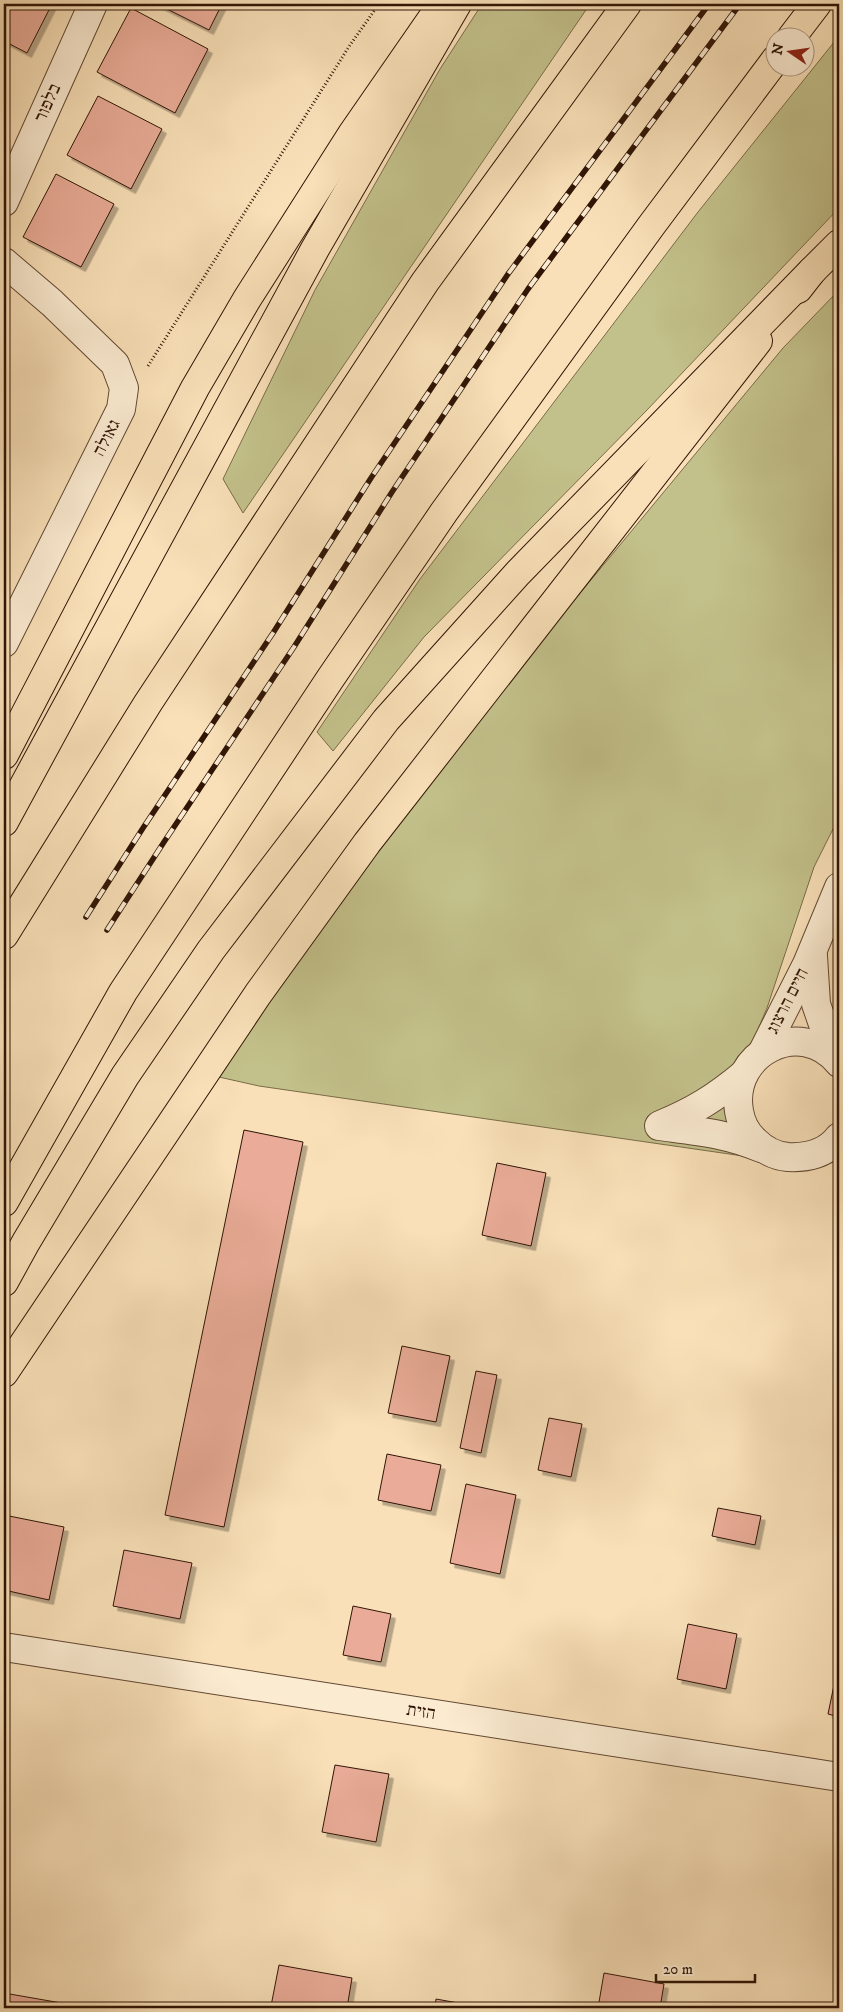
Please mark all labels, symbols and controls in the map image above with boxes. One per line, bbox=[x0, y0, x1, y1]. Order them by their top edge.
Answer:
north arrow bbox=[766, 28, 816, 78]
text: N bbox=[768, 41, 788, 57]
street label: בלפור bbox=[30, 80, 66, 126]
street label: גאולה bbox=[88, 416, 126, 460]
street label: חיים הרצוג bbox=[762, 964, 814, 1038]
street label: הזית bbox=[405, 1699, 437, 1725]
scale bar bbox=[656, 1952, 754, 1984]
text: 20 m bbox=[663, 1960, 693, 1979]

